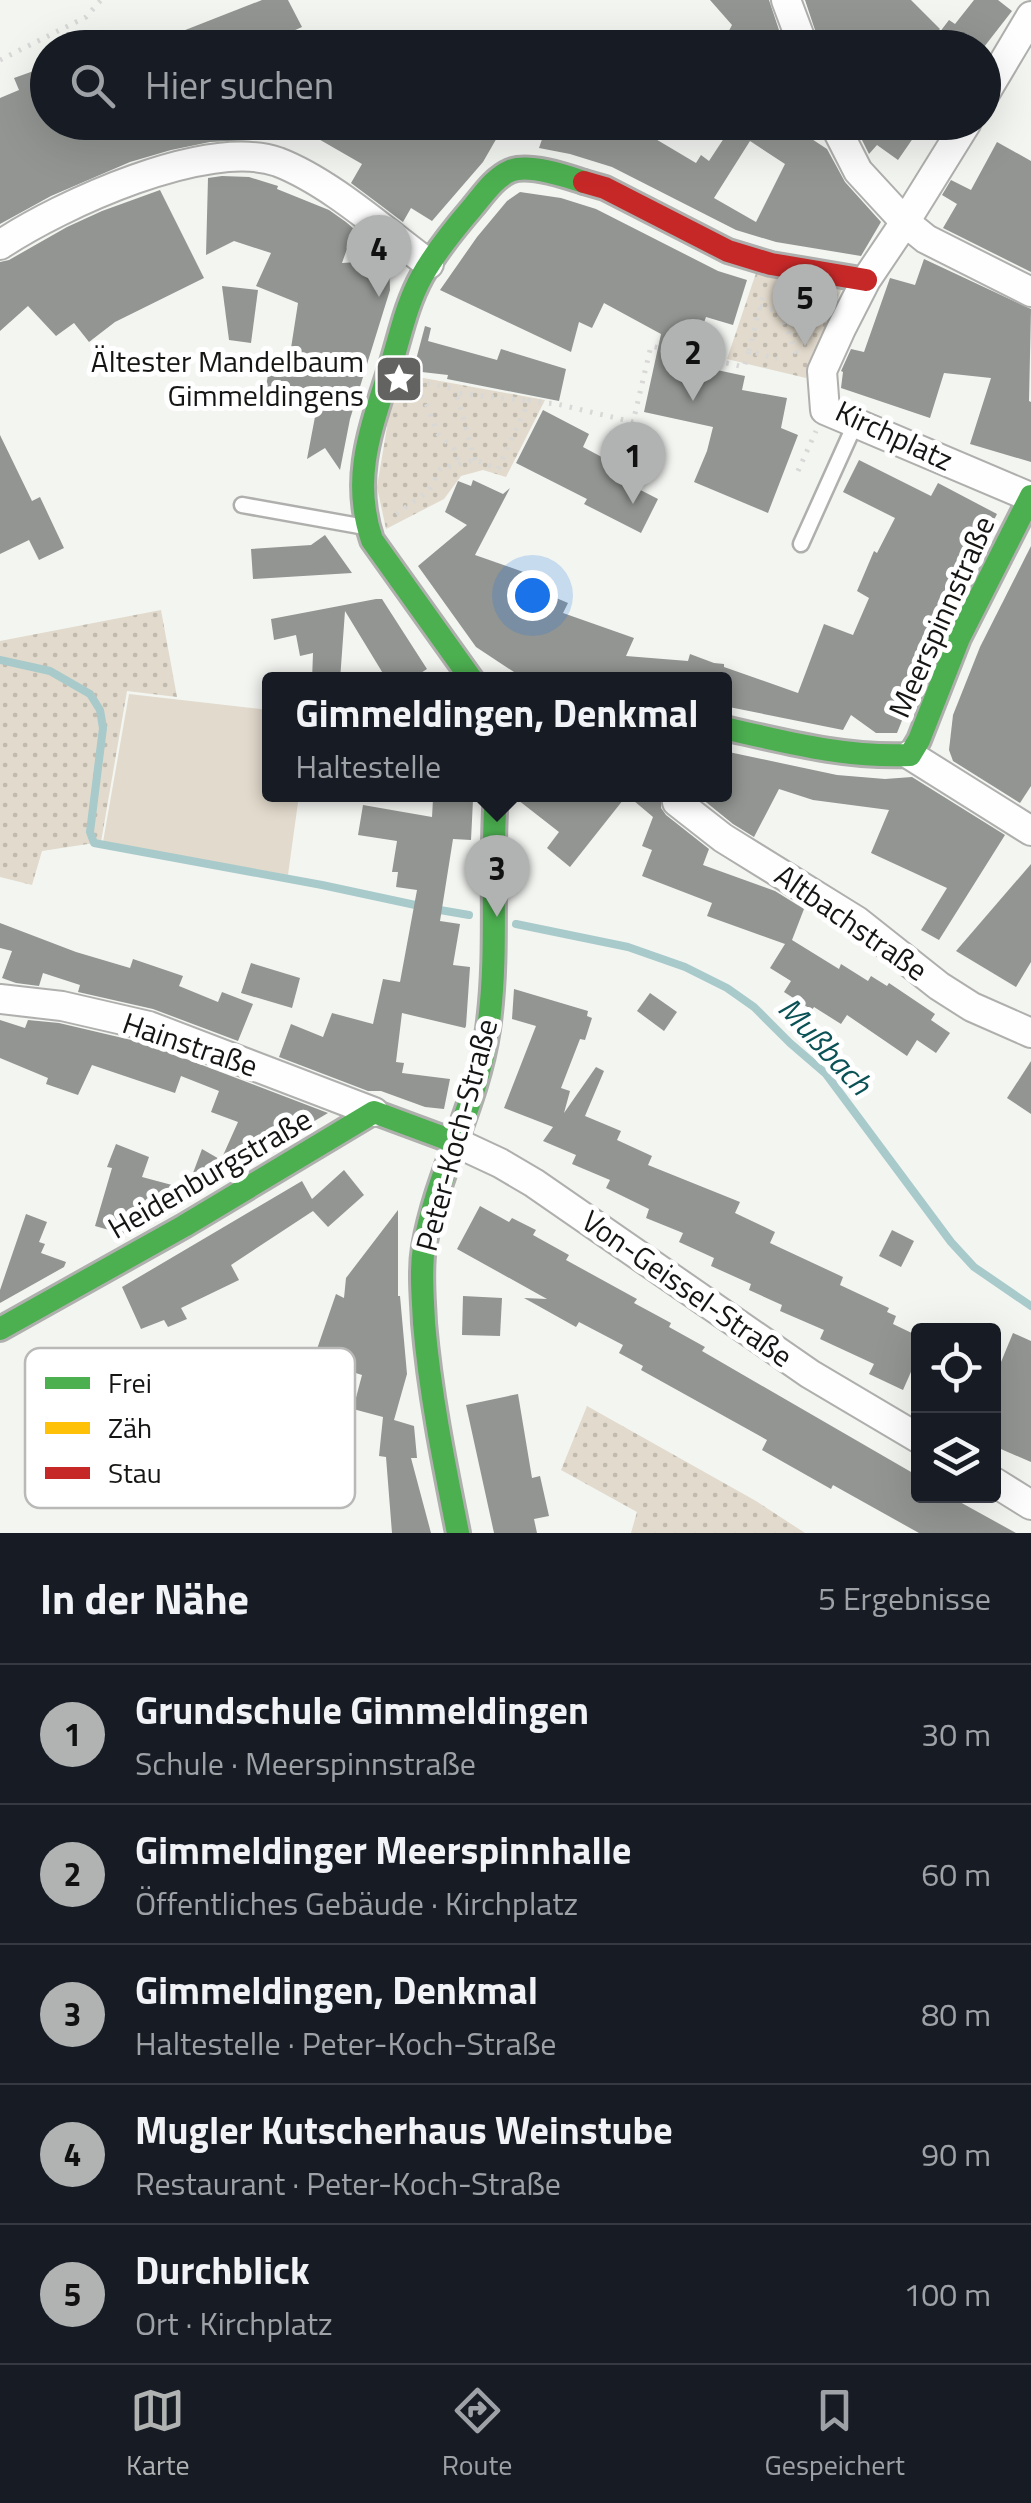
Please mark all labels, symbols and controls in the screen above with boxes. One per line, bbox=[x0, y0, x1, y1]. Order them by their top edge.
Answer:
search box bbox=[30, 30, 1001, 140]
text: Hier suchen bbox=[145, 56, 334, 114]
icon: search bbox=[65, 58, 120, 113]
pin: 4 bbox=[346, 214, 412, 297]
pin: 5 bbox=[772, 264, 838, 346]
pin: 2 bbox=[660, 318, 726, 401]
place label: Ältester Mandelbaum Gimmeldingens bbox=[91, 338, 364, 418]
place icon: Ältester Mandelbaum Gimmeldingens bbox=[373, 353, 425, 405]
street label: Kirchplatz bbox=[828, 388, 961, 482]
pin: 1 bbox=[600, 422, 666, 504]
street label: Meerspinnstraße bbox=[876, 508, 1006, 725]
your location bbox=[507, 570, 558, 621]
popup bbox=[262, 672, 732, 802]
text: Gimmeldingen, Denkmal bbox=[296, 684, 698, 742]
text: Haltestelle bbox=[296, 742, 441, 790]
pin: 3 bbox=[464, 834, 530, 917]
street label: Altbachstraße bbox=[766, 852, 938, 992]
water label: Mußbach bbox=[768, 985, 885, 1106]
street label: Hainstraße bbox=[117, 999, 264, 1089]
street label: Peter-Koch-Straße bbox=[403, 1013, 509, 1256]
street label: Heidenburgstraße bbox=[99, 1096, 320, 1250]
street label: Von-Geissel-Straße bbox=[573, 1198, 803, 1378]
map controls bbox=[911, 1323, 1001, 1503]
button: locate bbox=[911, 1323, 1001, 1413]
legend bbox=[25, 1348, 355, 1508]
text: Frei bbox=[108, 1361, 152, 1404]
text: Zäh bbox=[108, 1406, 152, 1449]
button: layers bbox=[911, 1413, 1001, 1503]
text: Stau bbox=[108, 1451, 162, 1494]
text: In der Nähe bbox=[40, 1566, 249, 1630]
text: 5 Ergebnisse bbox=[818, 1574, 991, 1622]
text: Grundschule Gimmeldingen bbox=[135, 1681, 589, 1739]
text: 1 bbox=[64, 1710, 81, 1758]
text: 30 m bbox=[921, 1710, 991, 1758]
text: Schule · Meerspinnstraße bbox=[135, 1739, 476, 1787]
text: Gimmeldinger Meerspinnhalle bbox=[135, 1821, 631, 1879]
text: 2 bbox=[64, 1850, 81, 1898]
text: 60 m bbox=[921, 1850, 991, 1898]
text: Öffentliches Gebäude · Kirchplatz bbox=[135, 1879, 578, 1927]
text: Gimmeldingen, Denkmal bbox=[135, 1961, 538, 2019]
text: 3 bbox=[64, 1990, 81, 2038]
text: 80 m bbox=[921, 1990, 991, 2038]
text: Haltestelle · Peter-Koch-Straße bbox=[135, 2019, 556, 2067]
text: Mugler Kutscherhaus Weinstube bbox=[135, 2101, 673, 2159]
text: 4 bbox=[64, 2130, 81, 2178]
text: 90 m bbox=[921, 2130, 991, 2178]
text: Restaurant · Peter-Koch-Straße bbox=[135, 2159, 561, 2207]
text: Durchblick bbox=[135, 2241, 310, 2299]
text: 5 bbox=[64, 2270, 81, 2318]
text: 100 m bbox=[903, 2270, 991, 2318]
text: Ort · Kirchplatz bbox=[135, 2299, 333, 2347]
tab: Karte bbox=[126, 2383, 190, 2486]
tab: Route bbox=[442, 2383, 512, 2486]
tab: Gespeichert bbox=[765, 2383, 905, 2486]

